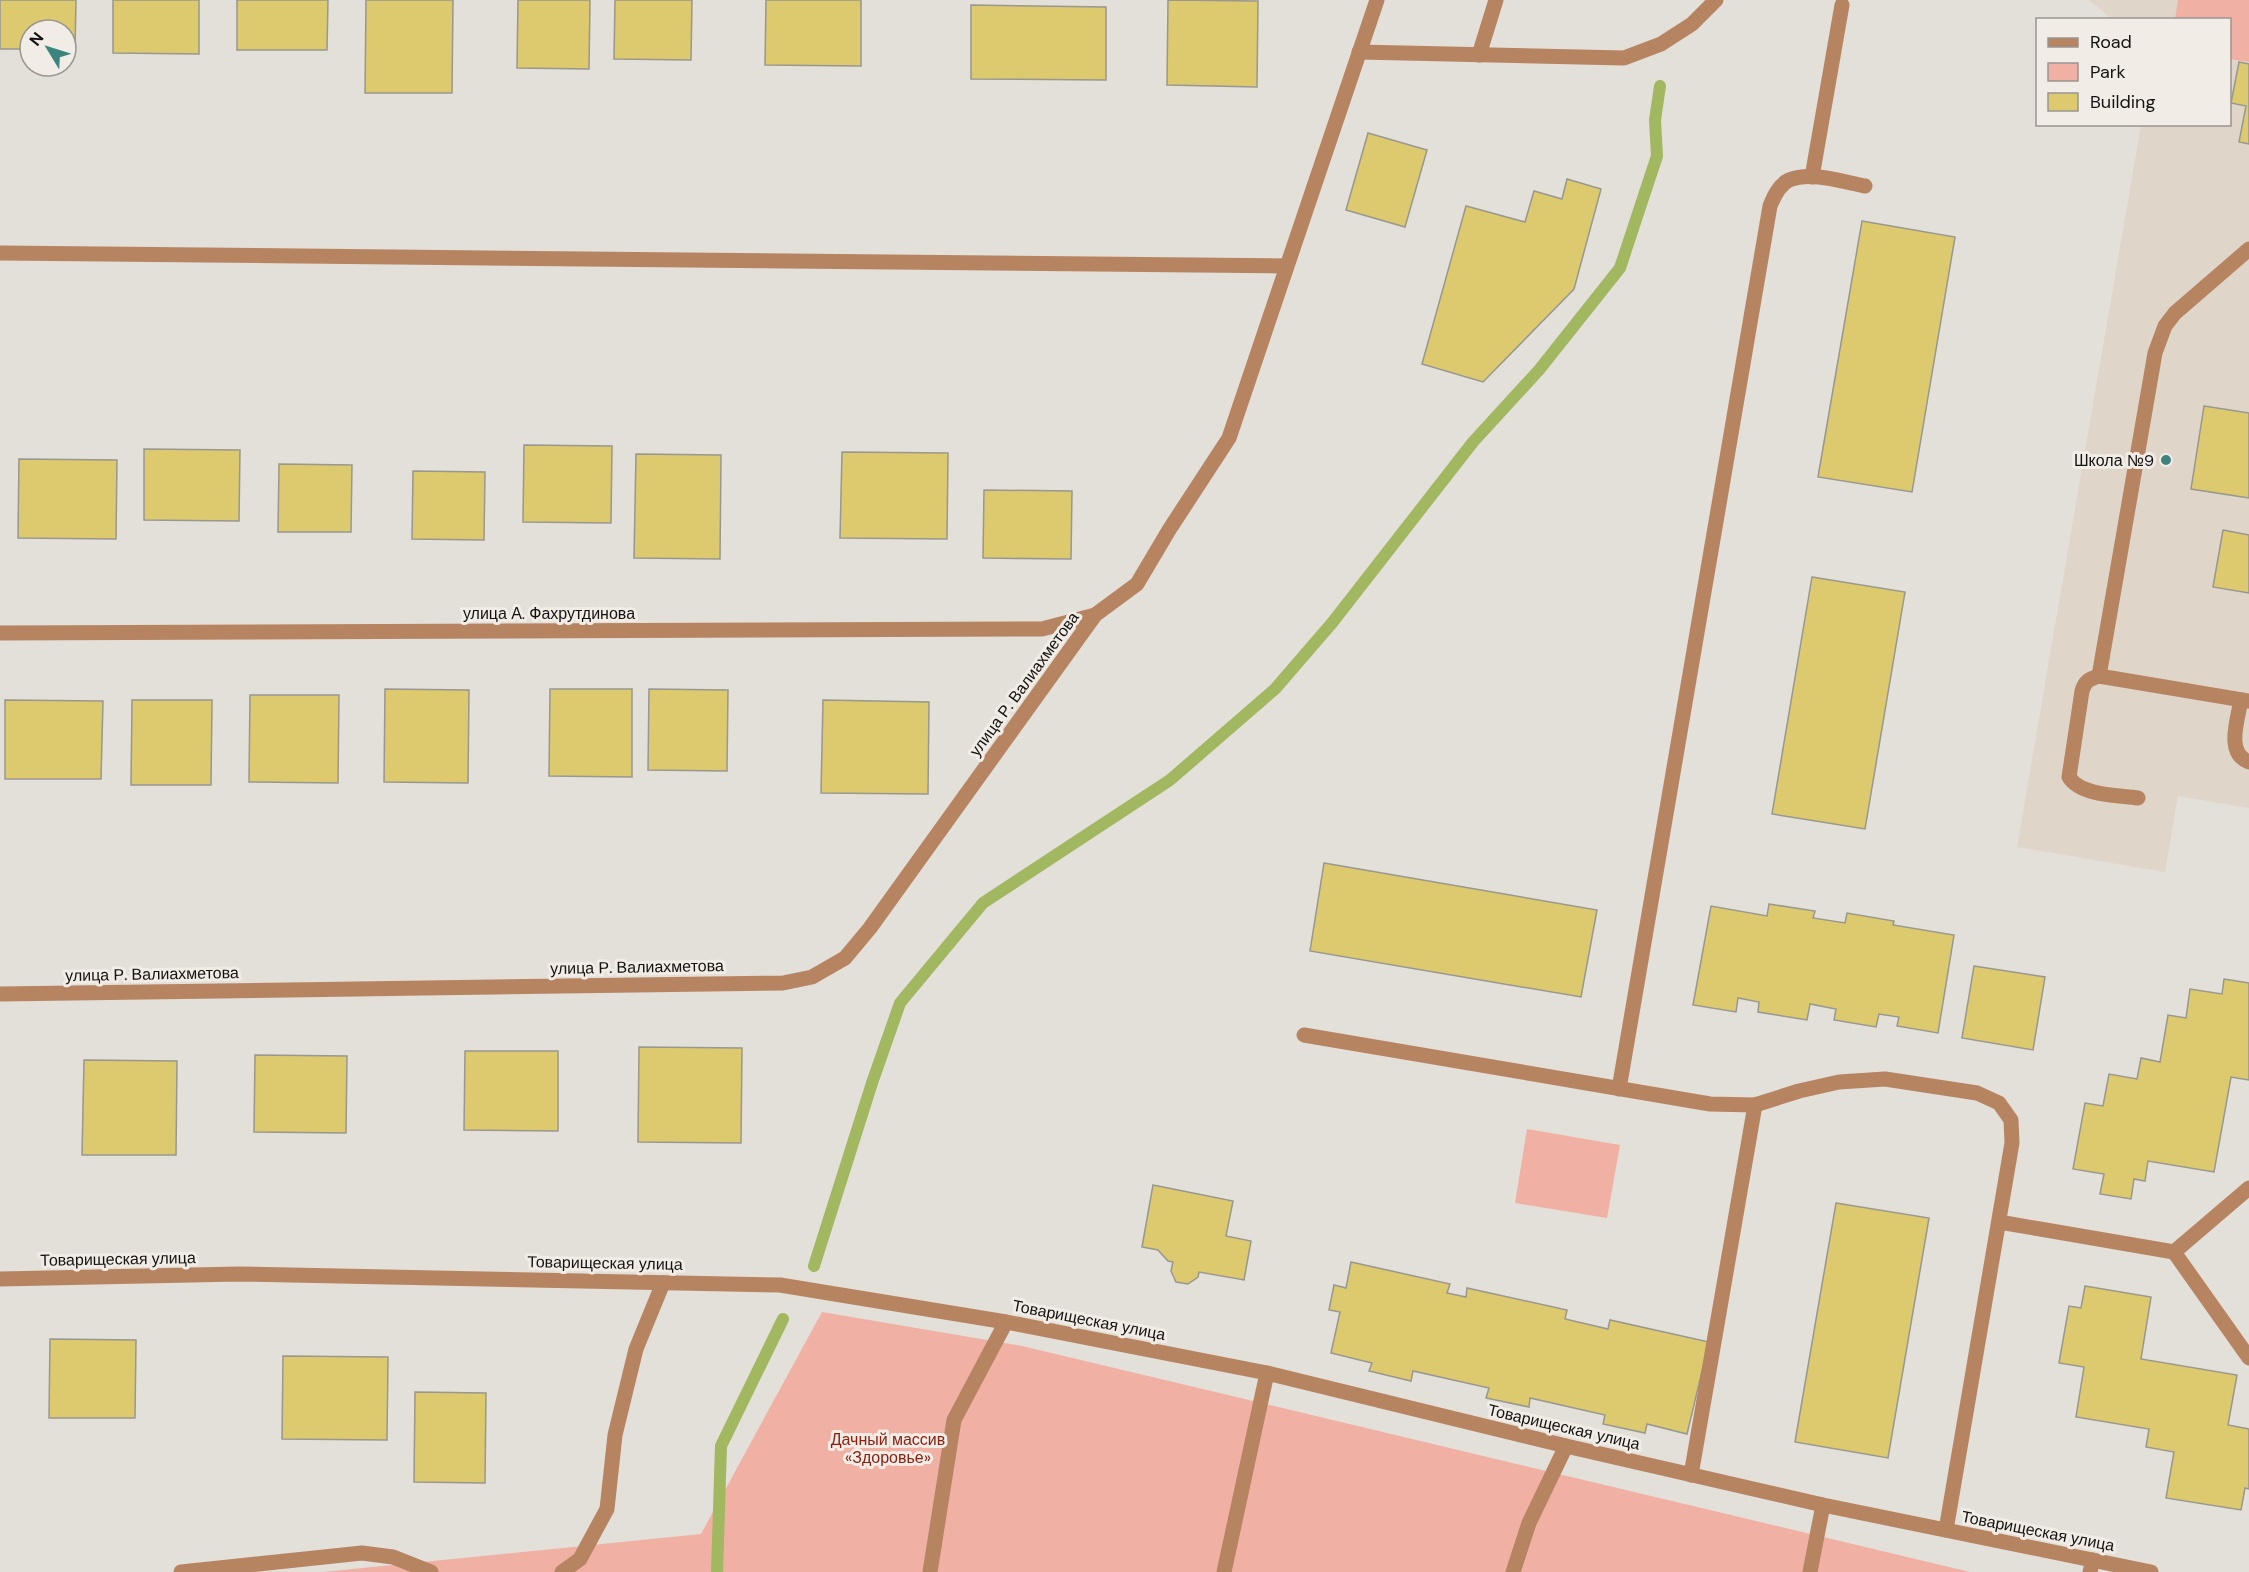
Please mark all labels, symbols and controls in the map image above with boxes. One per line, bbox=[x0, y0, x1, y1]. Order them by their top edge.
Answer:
north arrow bbox=[18, 18, 78, 78]
legend bbox=[2036, 18, 2231, 126]
text: N bbox=[25, 28, 48, 50]
text: Road bbox=[2090, 30, 2132, 54]
text: Park bbox=[2090, 60, 2126, 84]
text: Building bbox=[2090, 90, 2155, 114]
place label: Школа №9 bbox=[2074, 450, 2154, 471]
marker: Школа №9 bbox=[2159, 453, 2173, 467]
street label: улица А. Фахрутдинова bbox=[463, 603, 635, 624]
street label: улица Р. Валиахметова bbox=[964, 607, 1084, 760]
street label: улица Р. Валиахметова bbox=[550, 955, 724, 979]
street label: улица Р. Валиахметова bbox=[65, 962, 239, 986]
street label: Товарищеская улица bbox=[40, 1247, 196, 1271]
street label: Товарищеская улица bbox=[527, 1251, 683, 1275]
street label: Товарищеская улица bbox=[1011, 1295, 1167, 1345]
street label: Товарищеская улица bbox=[1486, 1399, 1642, 1455]
park label: Дачный массив «Здоровье» bbox=[831, 1429, 945, 1468]
street label: Товарищеская улица bbox=[1960, 1506, 2116, 1556]

